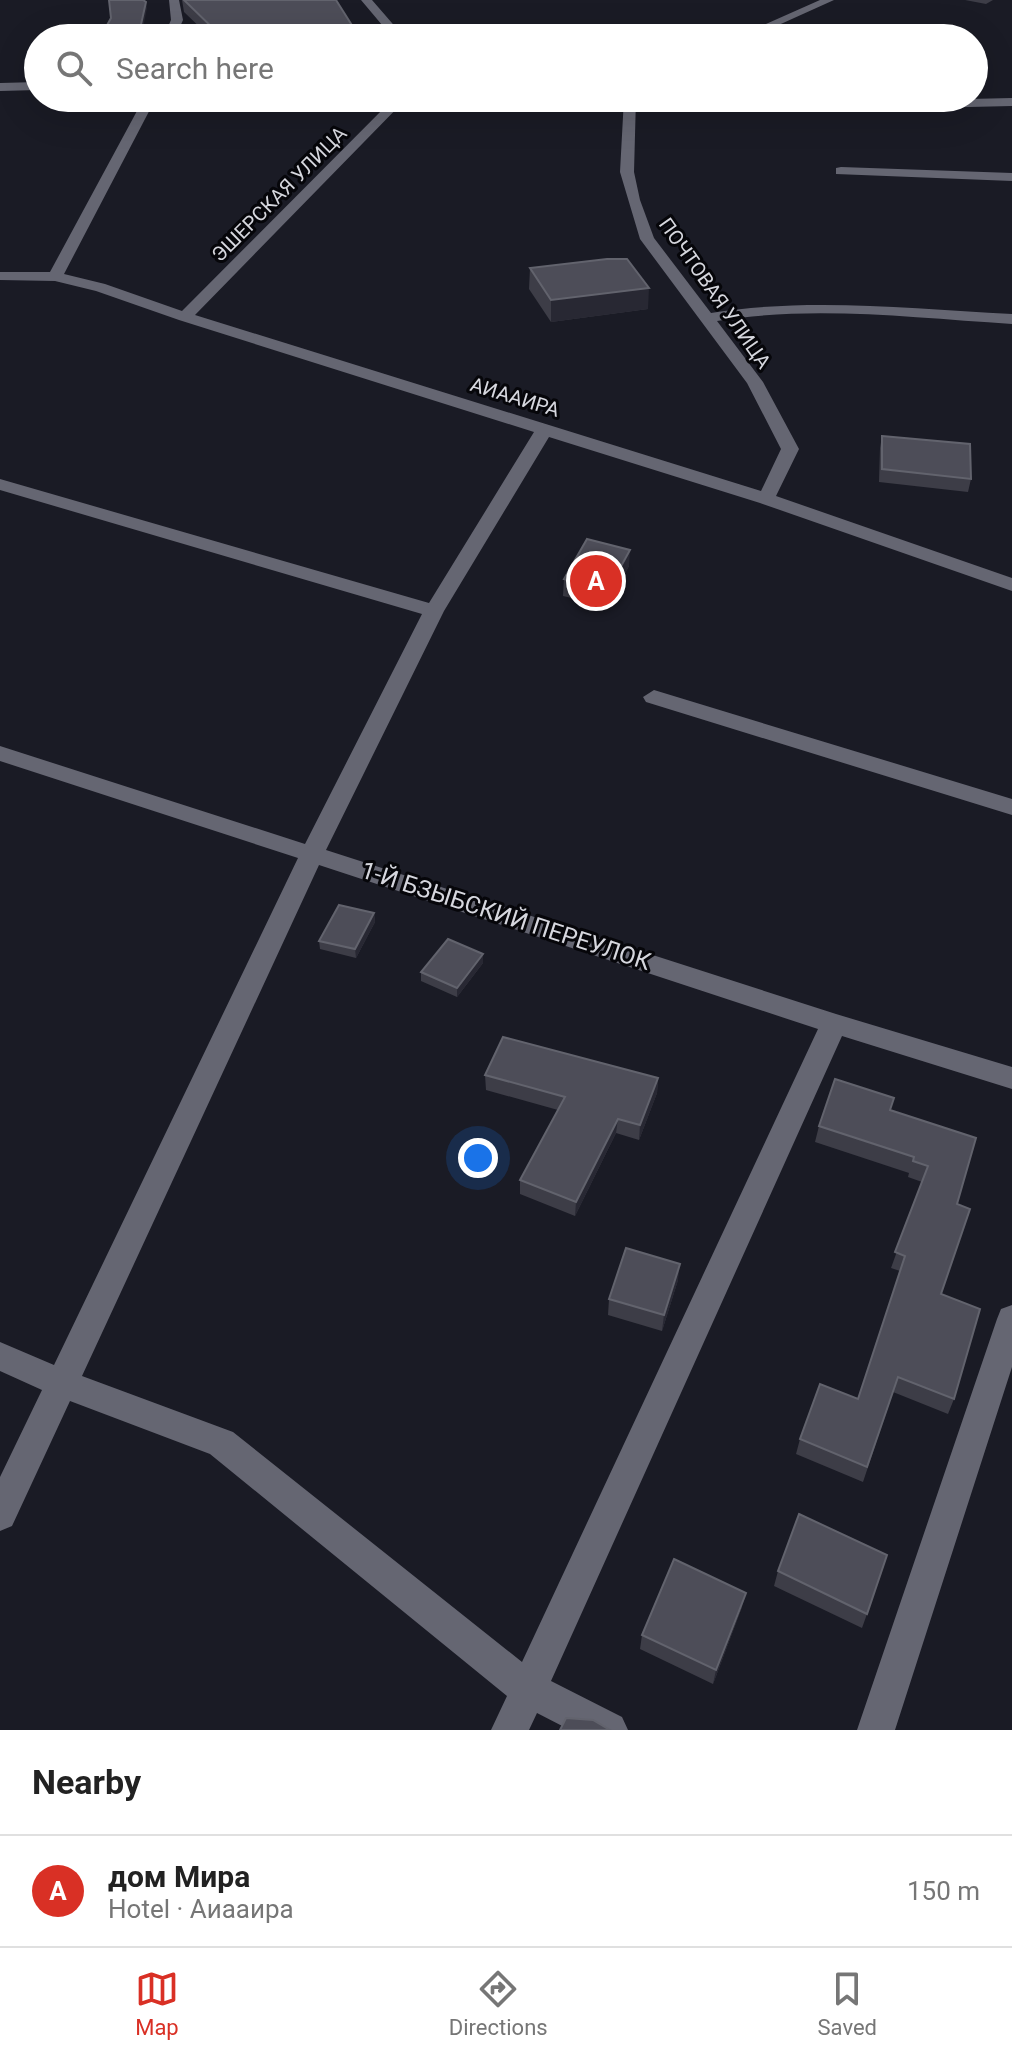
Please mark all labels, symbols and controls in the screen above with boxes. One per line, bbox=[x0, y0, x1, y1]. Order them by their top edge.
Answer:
search box bbox=[24, 24, 988, 112]
icon: search bbox=[52, 46, 96, 90]
text: Search here bbox=[116, 51, 274, 86]
street label: ЭШЕРСКАЯ УЛИЦА bbox=[206, 121, 352, 267]
street label: ПОЧТОВАЯ УЛИЦА bbox=[654, 213, 776, 373]
street label: АИААИРА bbox=[467, 372, 563, 422]
pin: A bbox=[570, 551, 622, 611]
street label: 1-Й БЗЫБСКИЙ ПЕРЕУЛОК bbox=[358, 856, 655, 976]
your location bbox=[458, 1138, 498, 1178]
text: Nearby bbox=[32, 1762, 141, 1802]
text: дом Мира bbox=[108, 1859, 250, 1894]
text: A bbox=[49, 1876, 67, 1906]
text: 150 m bbox=[907, 1876, 980, 1906]
text: Hotel · Аиааира bbox=[108, 1894, 294, 1924]
tab: Map bbox=[135, 1967, 179, 2040]
tab: Directions bbox=[449, 1967, 548, 2040]
tab: Saved bbox=[818, 1967, 877, 2040]

